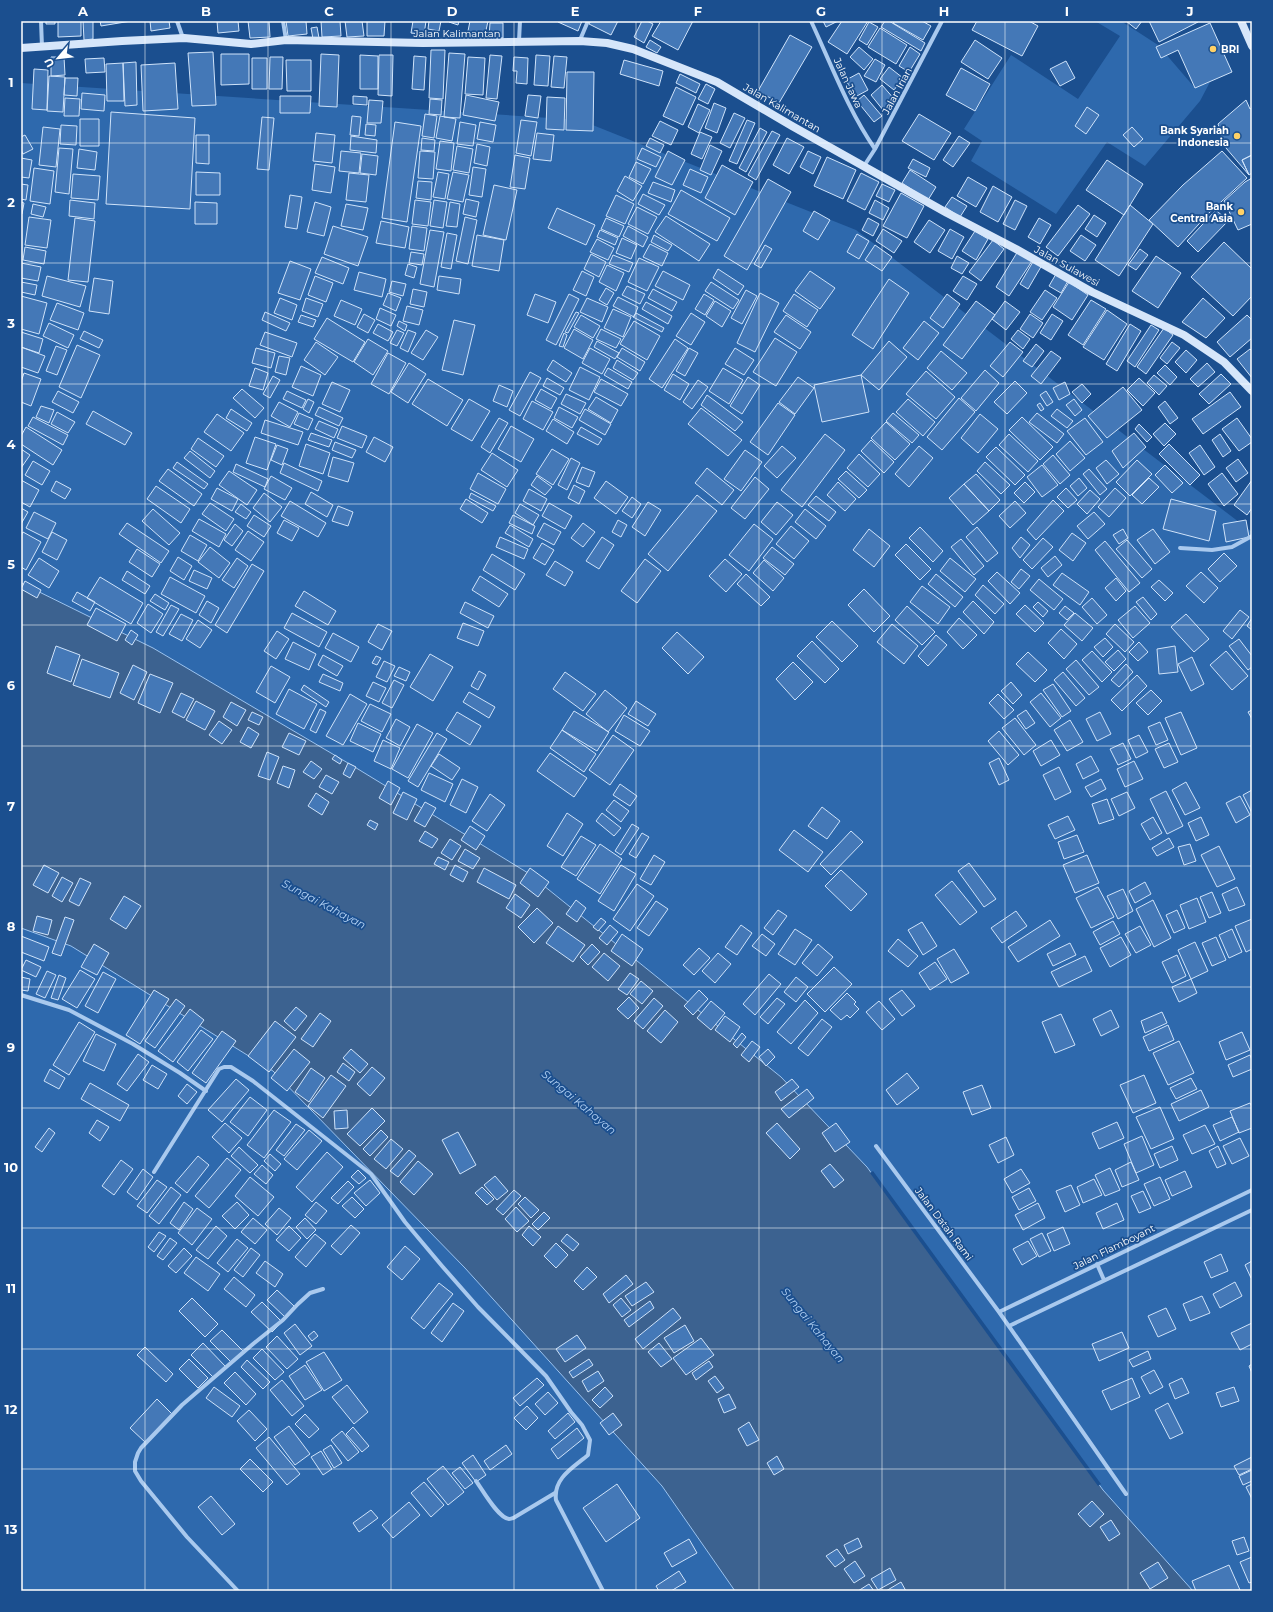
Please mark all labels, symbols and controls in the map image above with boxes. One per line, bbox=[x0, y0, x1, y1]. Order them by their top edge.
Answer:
text: A bbox=[77, 3, 89, 19]
text: B bbox=[201, 3, 211, 19]
text: C bbox=[324, 3, 334, 19]
text: D bbox=[447, 3, 458, 19]
text: E bbox=[571, 3, 580, 19]
text: F bbox=[694, 3, 702, 19]
text: G bbox=[816, 3, 826, 19]
text: H bbox=[939, 3, 949, 19]
text: I bbox=[1065, 3, 1069, 19]
text: J bbox=[1185, 3, 1194, 19]
street label: Jalan Kalimantan bbox=[413, 27, 500, 40]
north arrow bbox=[38, 38, 78, 78]
place label: BRI bbox=[1221, 43, 1239, 56]
marker: BRI bbox=[1208, 44, 1218, 54]
street label: Jalan Jawa bbox=[830, 55, 865, 110]
text: U bbox=[41, 56, 57, 70]
street label: Jalan Irian bbox=[879, 65, 915, 118]
text: 1 bbox=[8, 74, 14, 90]
street label: Jalan Kalimantan bbox=[740, 80, 823, 135]
place label: Bank Syariah Indonesia bbox=[1160, 124, 1229, 149]
marker: Bank Syariah Indonesia bbox=[1232, 131, 1242, 141]
text: 2 bbox=[7, 194, 15, 210]
place label: Bank Central Asia bbox=[1170, 200, 1233, 225]
marker: Bank Central Asia bbox=[1236, 207, 1246, 217]
street label: Jalan Sulawesi bbox=[1031, 242, 1102, 289]
text: 3 bbox=[6, 315, 15, 331]
text: 4 bbox=[7, 436, 16, 452]
text: 5 bbox=[7, 556, 15, 572]
text: 6 bbox=[7, 677, 16, 693]
text: 7 bbox=[7, 798, 15, 814]
water label: Sungai Kahayan bbox=[280, 876, 368, 932]
text: 8 bbox=[7, 918, 16, 934]
text: 9 bbox=[7, 1039, 15, 1055]
water label: Sungai Kahayan bbox=[539, 1067, 619, 1137]
text: 10 bbox=[4, 1159, 18, 1175]
street label: Jalan Datah Rami bbox=[912, 1184, 976, 1263]
street label: Jalan Flamboyant bbox=[1070, 1222, 1157, 1273]
text: 11 bbox=[6, 1280, 16, 1296]
water label: Sungai Kahayan bbox=[778, 1284, 848, 1366]
text: 12 bbox=[5, 1401, 18, 1417]
text: 13 bbox=[5, 1521, 18, 1537]

